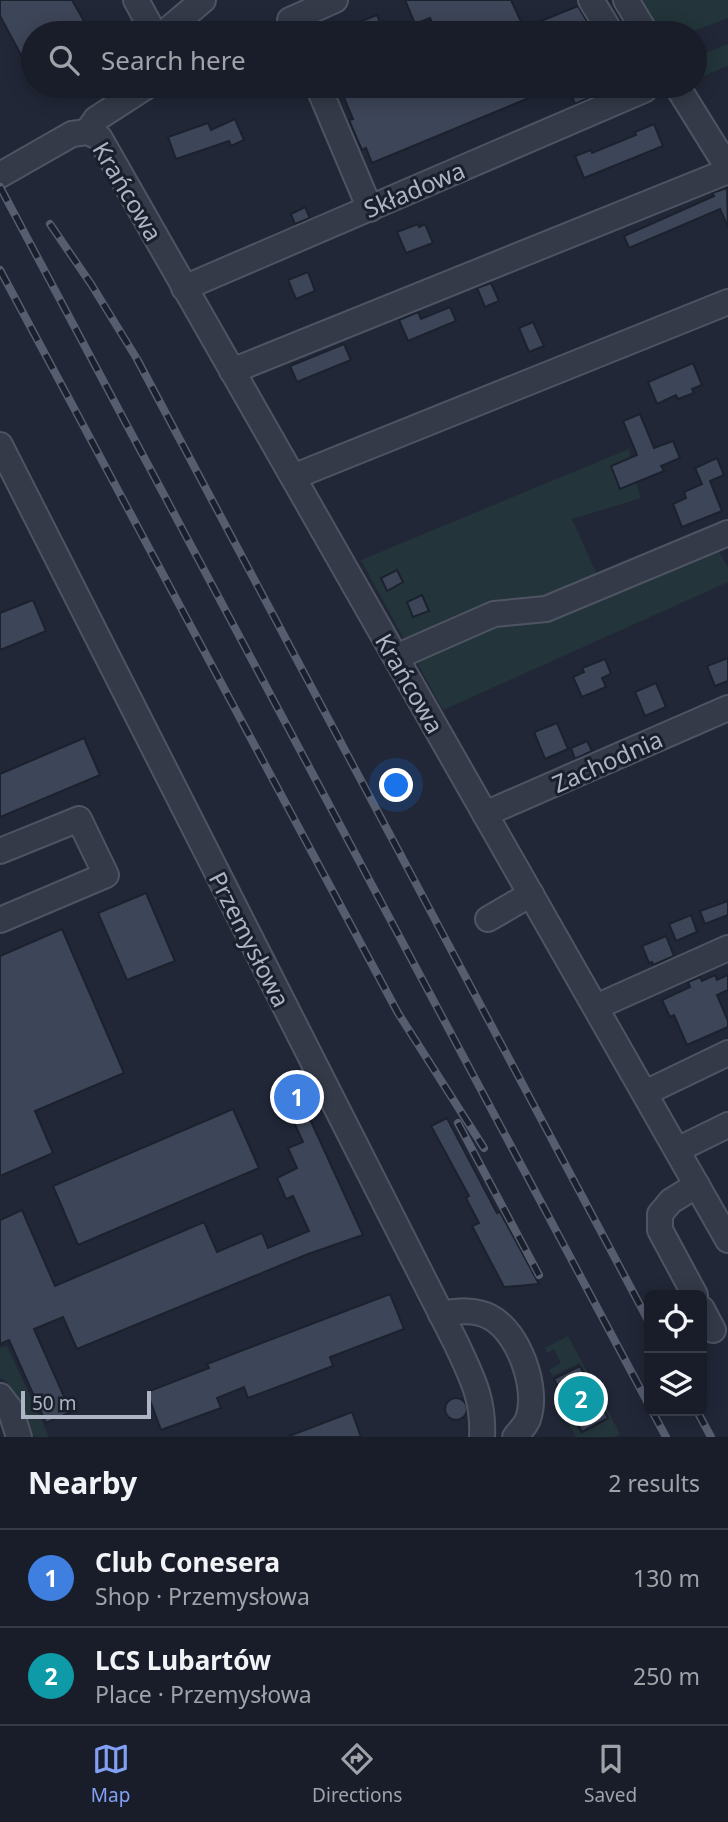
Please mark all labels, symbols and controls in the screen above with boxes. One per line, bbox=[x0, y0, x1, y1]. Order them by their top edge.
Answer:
search box bbox=[21, 21, 707, 98]
icon: search bbox=[45, 41, 83, 79]
text: Search here bbox=[101, 42, 246, 78]
street label: Krańcowa bbox=[85, 135, 171, 247]
street label: Składowa bbox=[358, 153, 470, 225]
street label: Krańcowa bbox=[368, 627, 452, 739]
street label: Zachodnia bbox=[547, 722, 667, 800]
your location bbox=[379, 768, 413, 802]
street label: Przemysłowa bbox=[202, 866, 298, 1012]
pin: 1 bbox=[274, 1071, 320, 1123]
map controls bbox=[644, 1290, 707, 1416]
button: locate bbox=[644, 1290, 707, 1353]
button: layers bbox=[644, 1353, 707, 1416]
pin: 2 bbox=[558, 1373, 604, 1425]
scale bar bbox=[21, 1388, 150, 1420]
text: 50 m bbox=[32, 1390, 76, 1416]
text: Nearby bbox=[28, 1462, 137, 1503]
text: 2 results bbox=[608, 1467, 700, 1499]
text: Club Conesera bbox=[95, 1544, 280, 1580]
text: 1 bbox=[44, 1562, 58, 1594]
text: 130 m bbox=[633, 1562, 700, 1594]
text: Shop · Przemysłowa bbox=[95, 1580, 310, 1612]
text: LCS Lubartów bbox=[95, 1642, 271, 1678]
text: 2 bbox=[44, 1660, 58, 1692]
text: 250 m bbox=[633, 1660, 700, 1692]
text: Place · Przemysłowa bbox=[95, 1678, 312, 1710]
tab: Map bbox=[91, 1740, 130, 1808]
tab: Directions bbox=[312, 1740, 402, 1808]
tab: Saved bbox=[584, 1740, 637, 1808]

